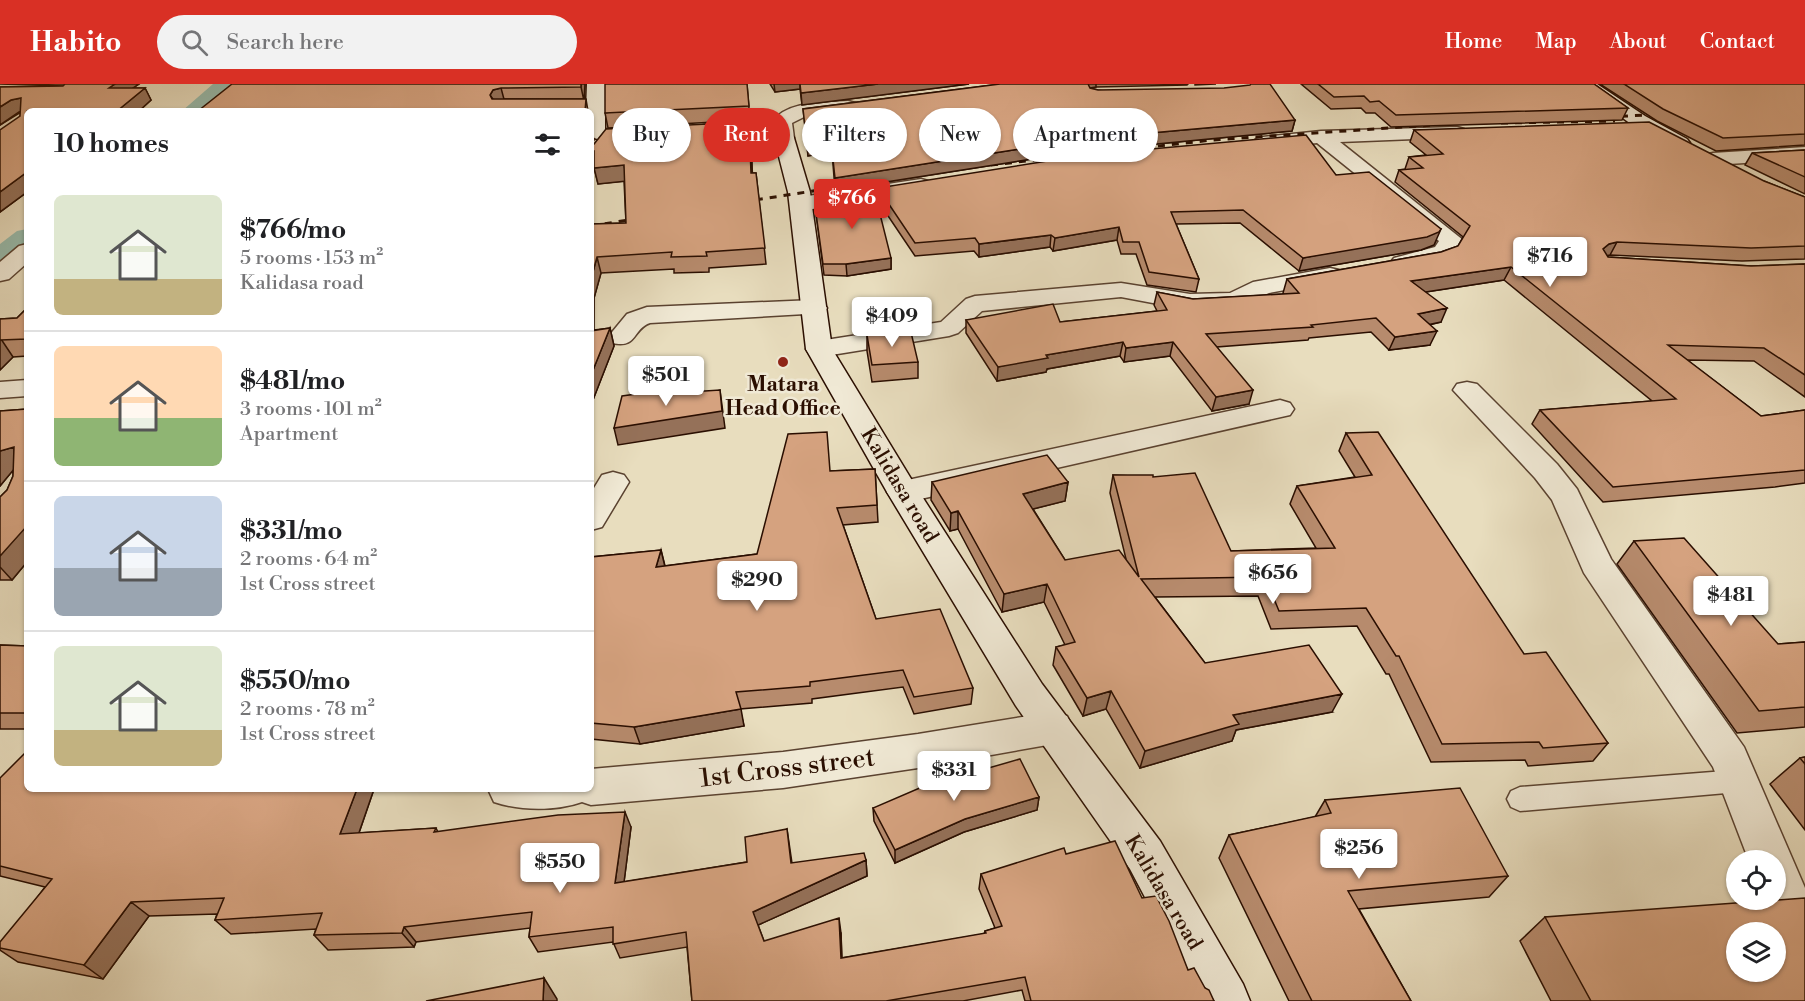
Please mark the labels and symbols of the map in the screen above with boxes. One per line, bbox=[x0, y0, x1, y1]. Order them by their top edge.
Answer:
pin: $766 bbox=[816, 179, 888, 230]
pin: $716 bbox=[1514, 237, 1586, 288]
pin: $409 bbox=[856, 297, 928, 348]
marker: Matara Head Office bbox=[776, 355, 790, 369]
pin: $501 bbox=[630, 356, 702, 407]
place label: Matara Head Office bbox=[725, 372, 841, 422]
street label: Kalidasa road bbox=[855, 423, 944, 548]
pin: $656 bbox=[1237, 554, 1309, 605]
pin: $290 bbox=[721, 561, 793, 612]
pin: $481 bbox=[1695, 576, 1767, 627]
street label: 1st Cross street bbox=[698, 741, 877, 795]
pin: $331 bbox=[918, 751, 990, 802]
pin: $256 bbox=[1323, 829, 1395, 880]
street label: Kalidasa road bbox=[1119, 830, 1208, 955]
pin: $550 bbox=[524, 843, 596, 894]

